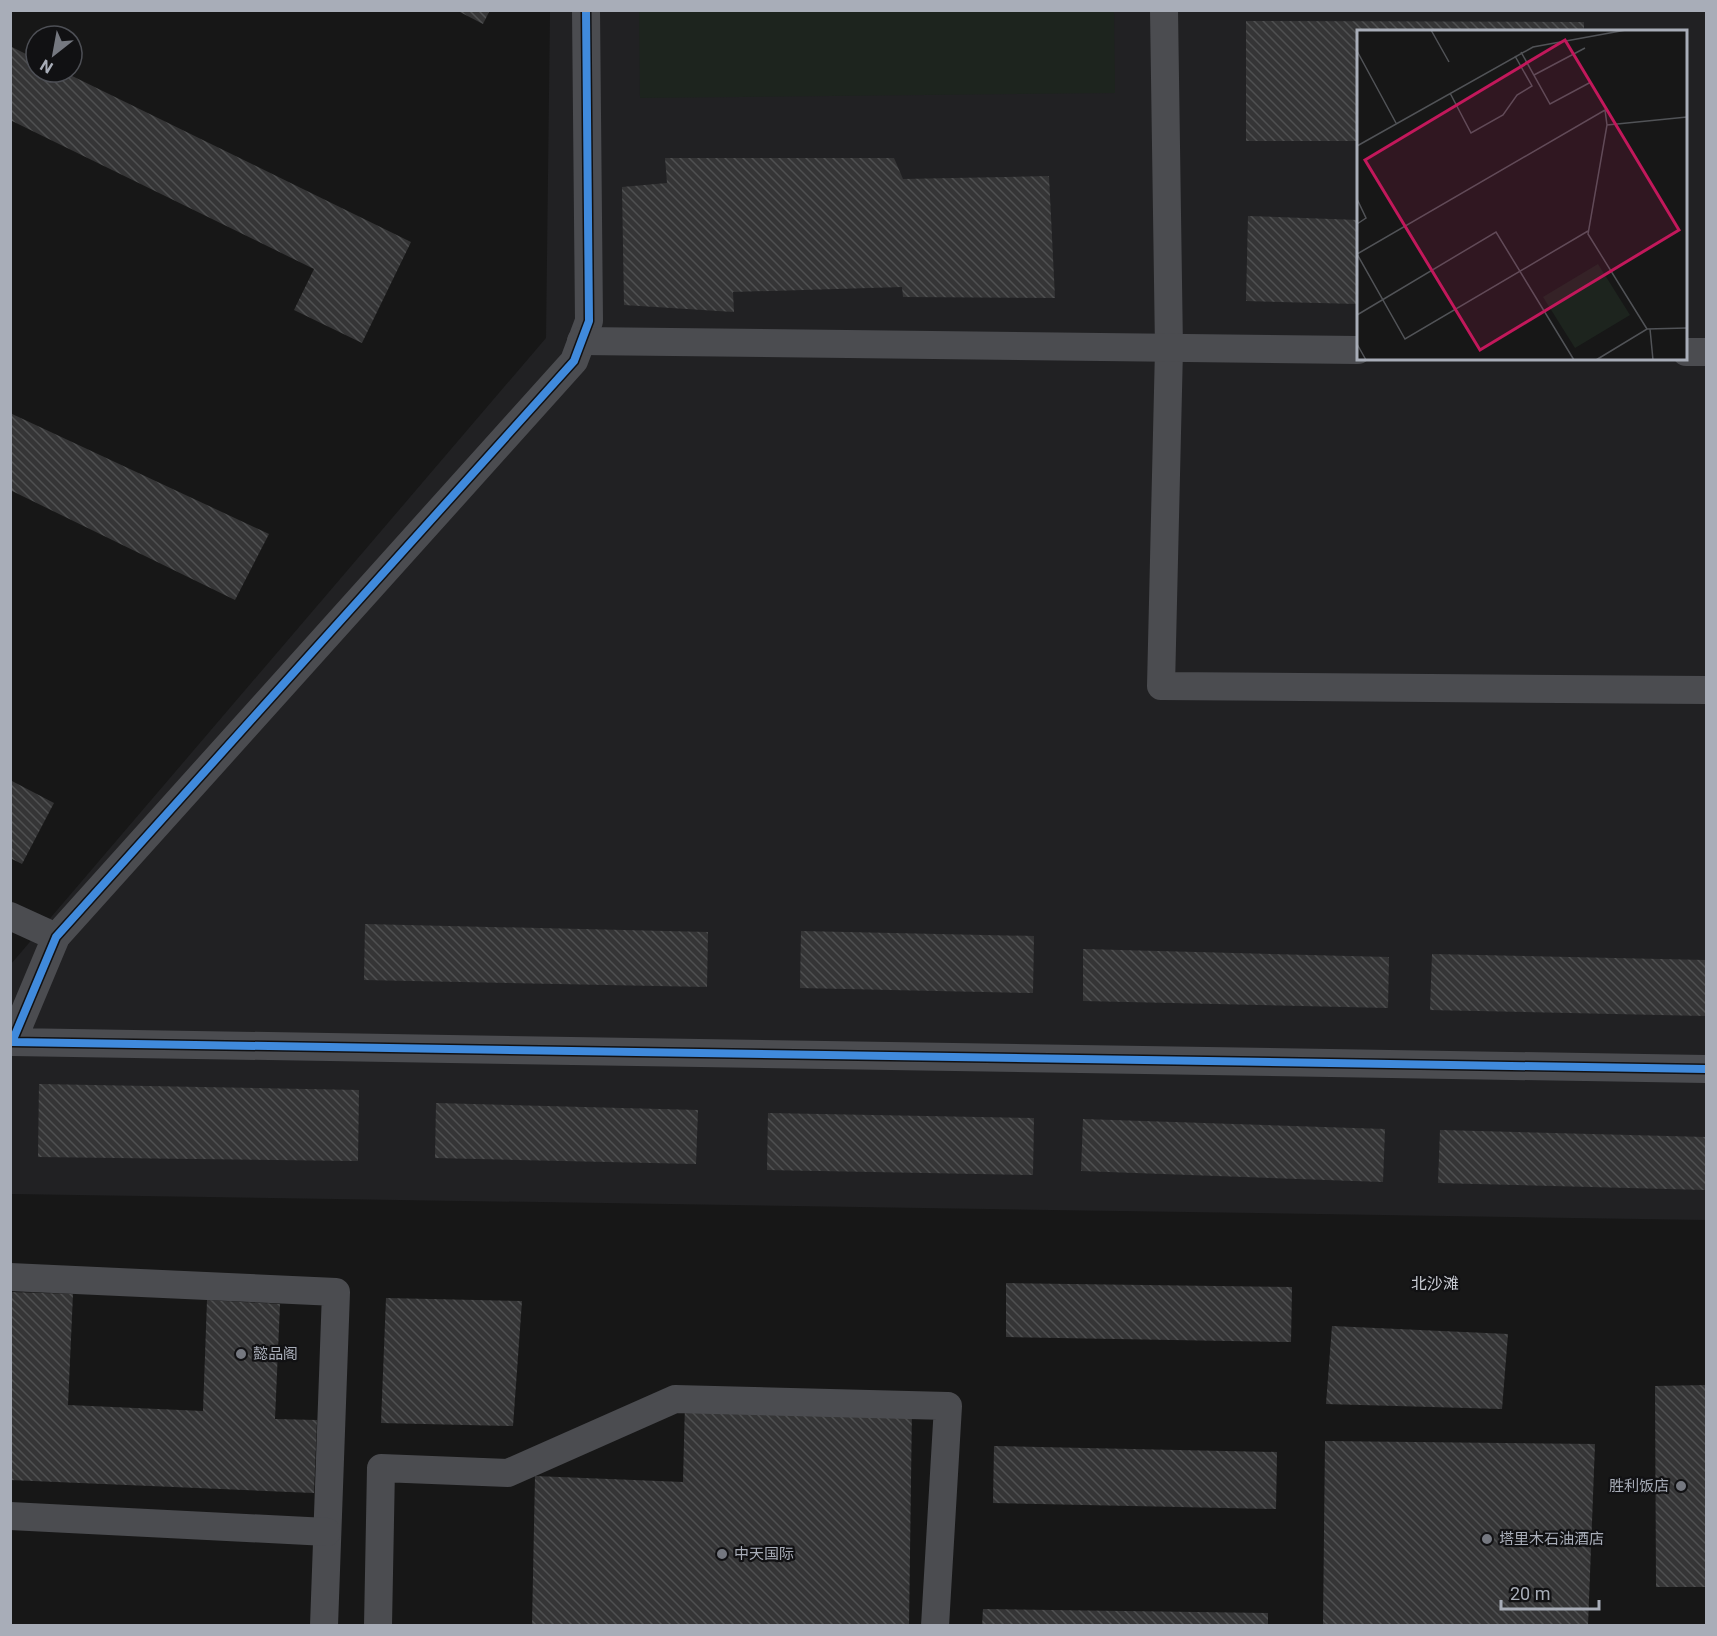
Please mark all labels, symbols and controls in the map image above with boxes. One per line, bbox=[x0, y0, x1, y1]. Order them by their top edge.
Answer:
north arrow bbox=[24, 24, 84, 84]
inset map bbox=[1357, 30, 1687, 360]
text: N bbox=[37, 55, 56, 77]
district label: 北沙滩 bbox=[1411, 1274, 1459, 1293]
place label: 懿品阁 bbox=[253, 1345, 298, 1363]
marker: 懿品阁 bbox=[234, 1347, 248, 1361]
place label: 胜利饭店 bbox=[1609, 1477, 1669, 1495]
marker: 胜利饭店 bbox=[1674, 1479, 1688, 1493]
place label: 塔里木石油酒店 bbox=[1499, 1530, 1604, 1548]
marker: 塔里木石油酒店 bbox=[1480, 1532, 1494, 1546]
place label: 中天国际 bbox=[734, 1545, 794, 1563]
marker: 中天国际 bbox=[715, 1547, 729, 1561]
scale bar bbox=[1501, 1573, 1598, 1611]
text: 20 m bbox=[1510, 1583, 1550, 1604]

